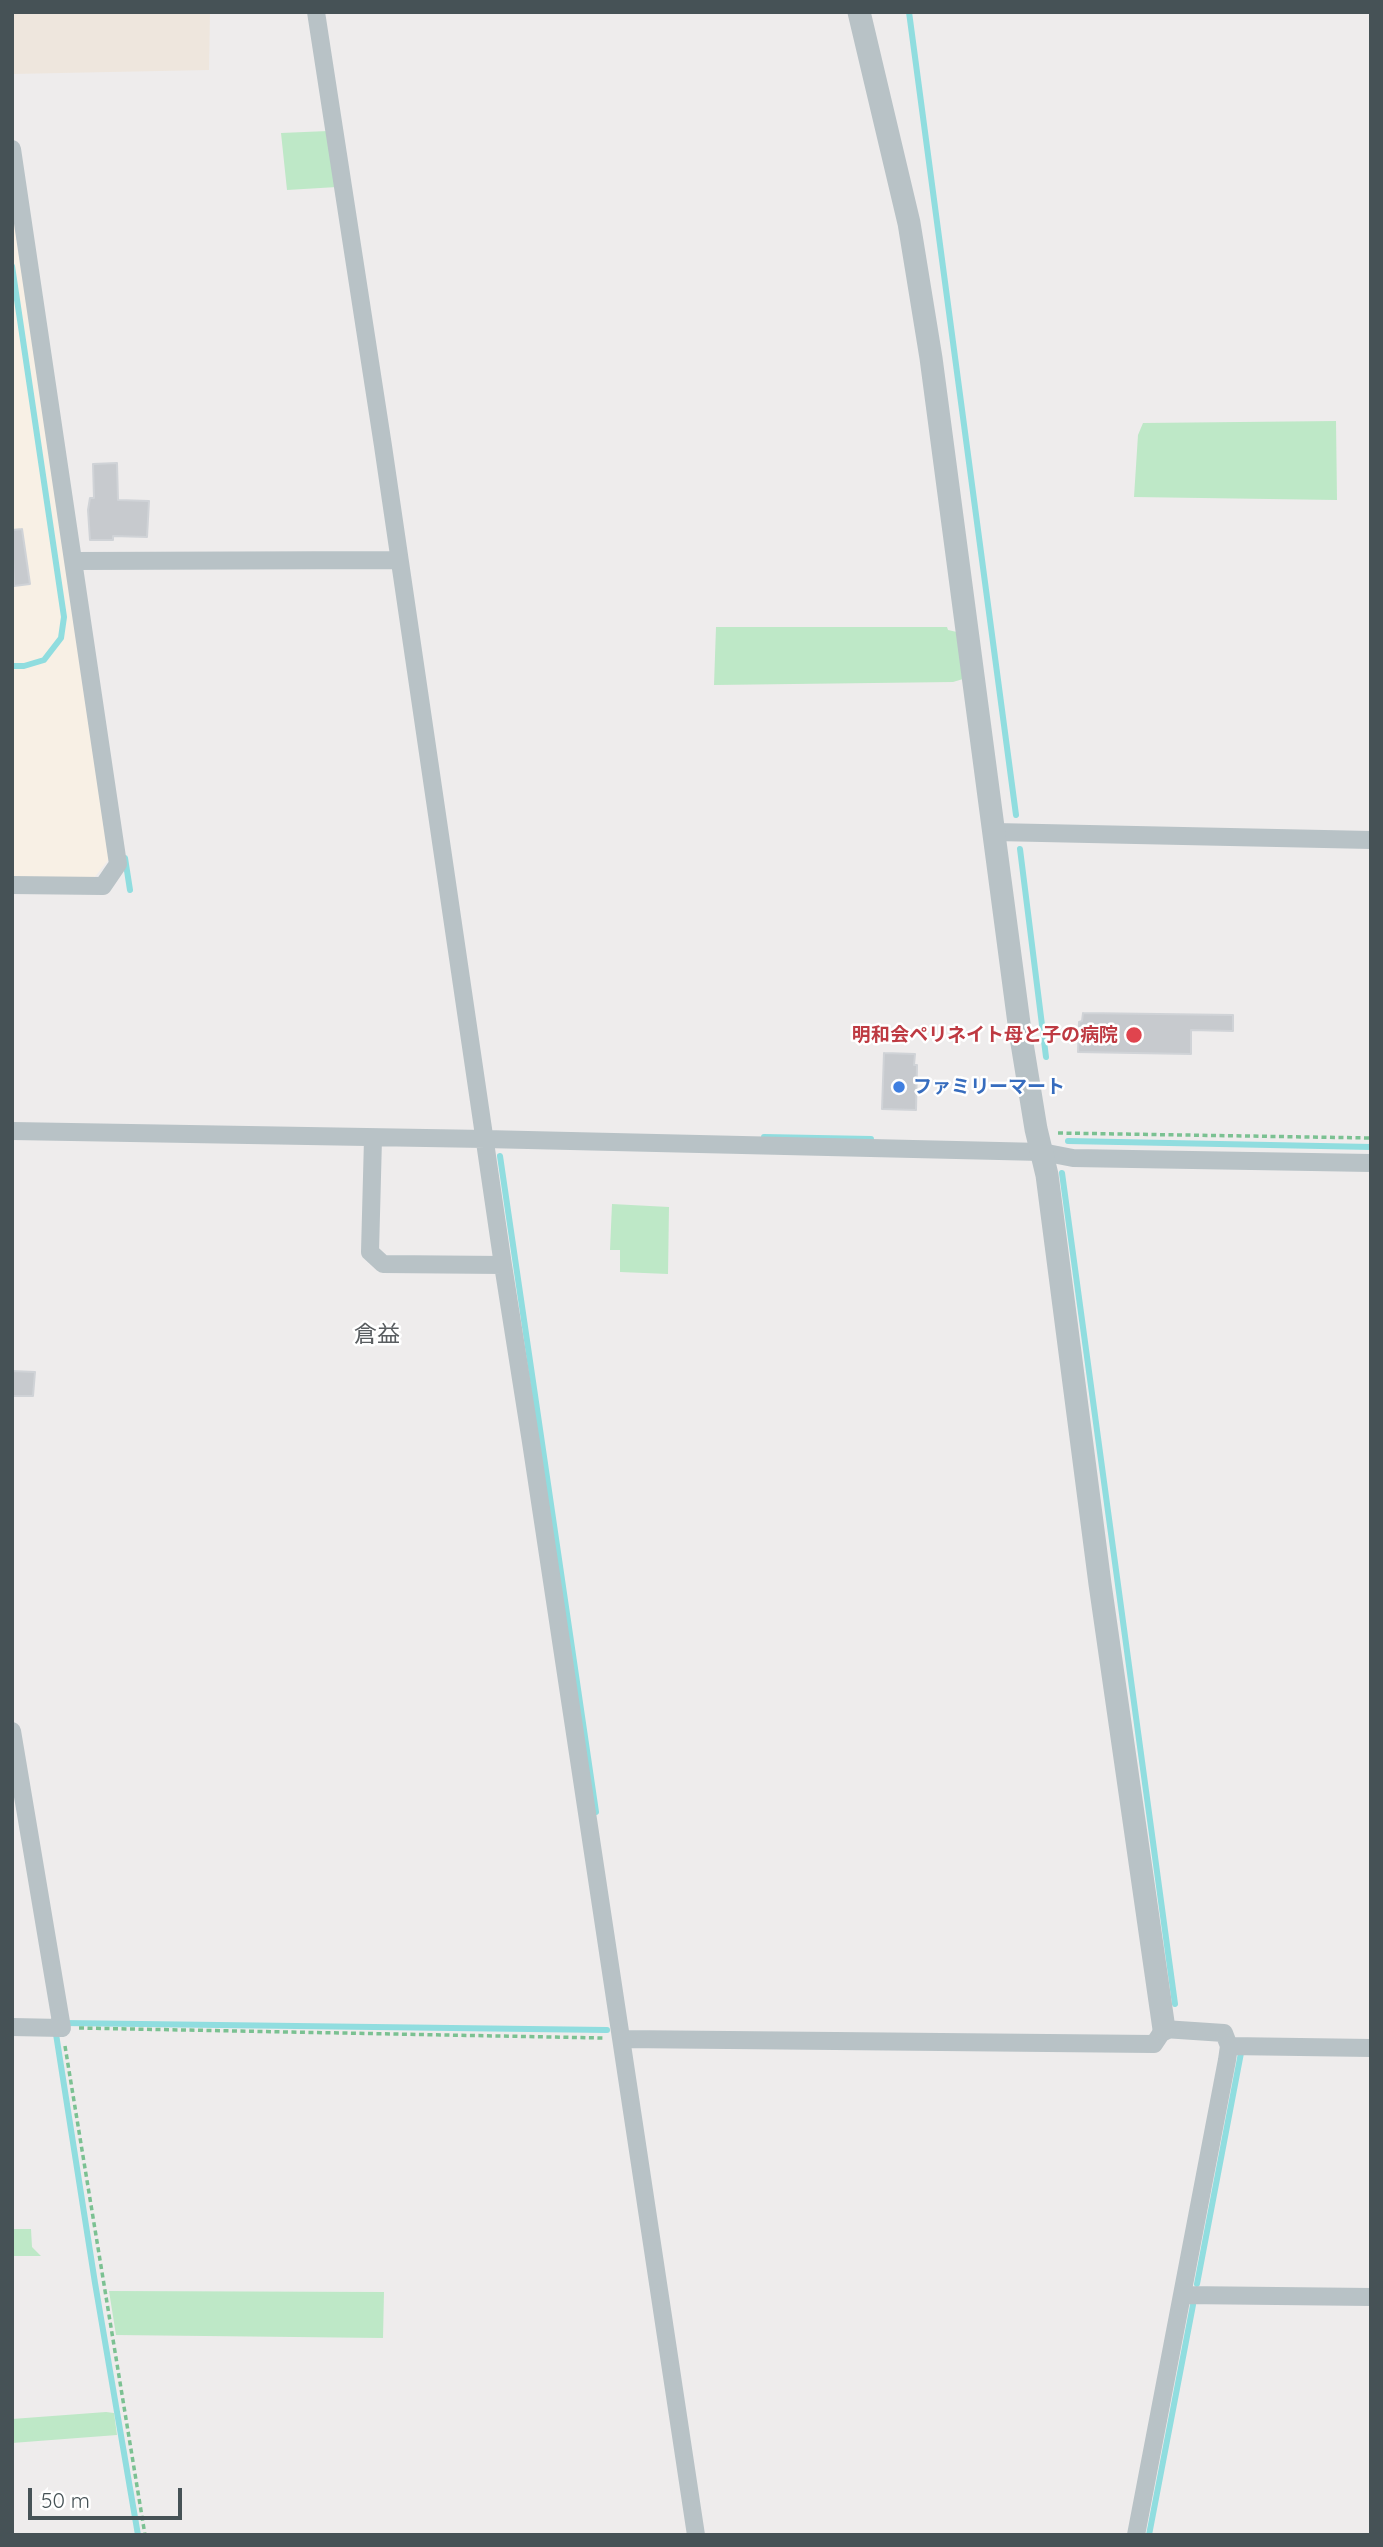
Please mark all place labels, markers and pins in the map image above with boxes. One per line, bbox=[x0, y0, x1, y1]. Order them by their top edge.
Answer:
place label: 明和会ペリネイト母と子の病院 bbox=[852, 1024, 1118, 1046]
marker: 明和会ペリネイト母と子の病院 bbox=[1124, 1025, 1144, 1045]
place label: ファミリーマート bbox=[913, 1076, 1065, 1098]
marker: ファミリーマート bbox=[891, 1079, 907, 1095]

